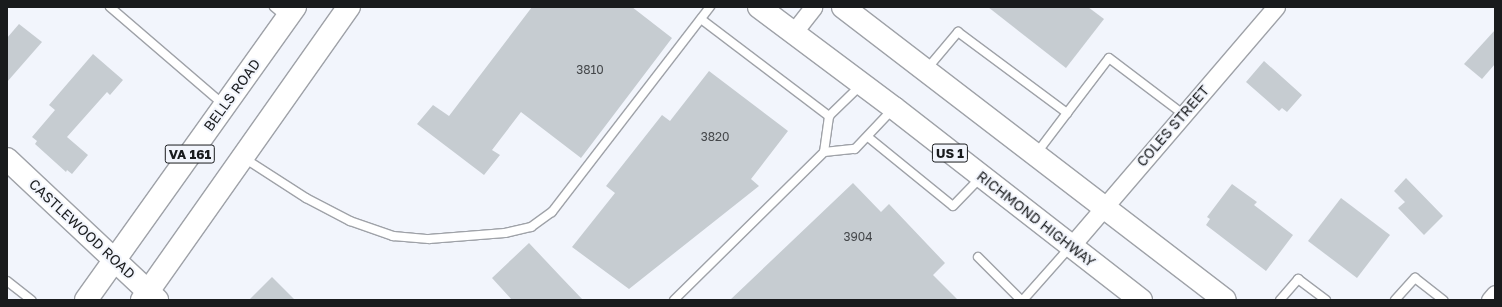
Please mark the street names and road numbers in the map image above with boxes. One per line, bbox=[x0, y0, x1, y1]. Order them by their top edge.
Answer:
street label: BELLS ROAD bbox=[200, 56, 264, 134]
street label: COLES STREET bbox=[1133, 82, 1213, 170]
road number: US 1 bbox=[931, 142, 969, 164]
road number: VA 161 bbox=[164, 143, 216, 165]
street label: RICHMOND HIGHWAY bbox=[973, 168, 1099, 270]
street label: CASTLEWOOD ROAD bbox=[26, 176, 138, 282]

